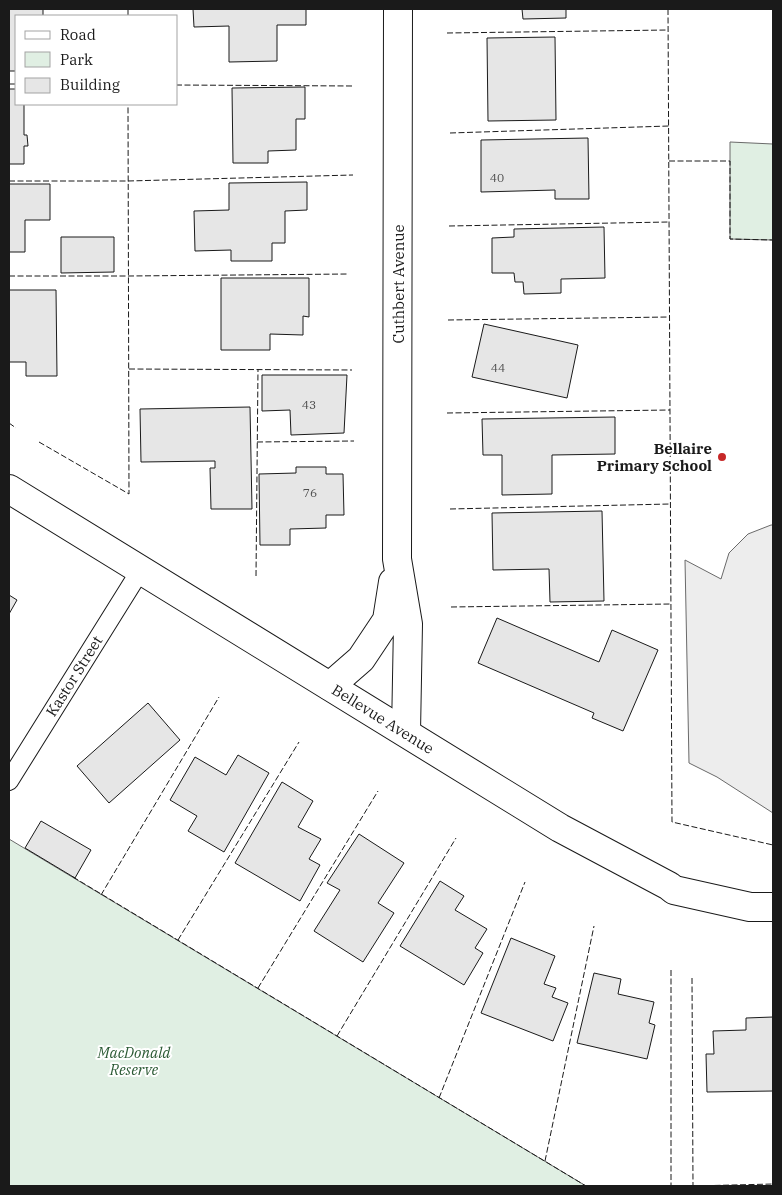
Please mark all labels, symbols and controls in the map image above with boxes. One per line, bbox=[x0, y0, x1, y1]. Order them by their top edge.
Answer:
legend bbox=[15, 15, 178, 105]
text: Road bbox=[60, 25, 96, 44]
text: Park bbox=[60, 50, 93, 69]
text: Building bbox=[60, 75, 120, 94]
house number: 40 bbox=[490, 170, 504, 185]
street label: Cuthbert Avenue bbox=[389, 224, 408, 344]
house number: 44 bbox=[491, 360, 505, 375]
house number: 43 bbox=[302, 397, 316, 412]
place label: Bellaire Primary School bbox=[597, 439, 712, 475]
marker: Bellaire Primary School bbox=[716, 451, 728, 463]
house number: 76 bbox=[303, 485, 317, 500]
street label: Kastor Street bbox=[42, 632, 106, 720]
street label: Bellevue Avenue bbox=[328, 680, 438, 758]
park label: MacDonald Reserve bbox=[96, 1043, 171, 1079]

